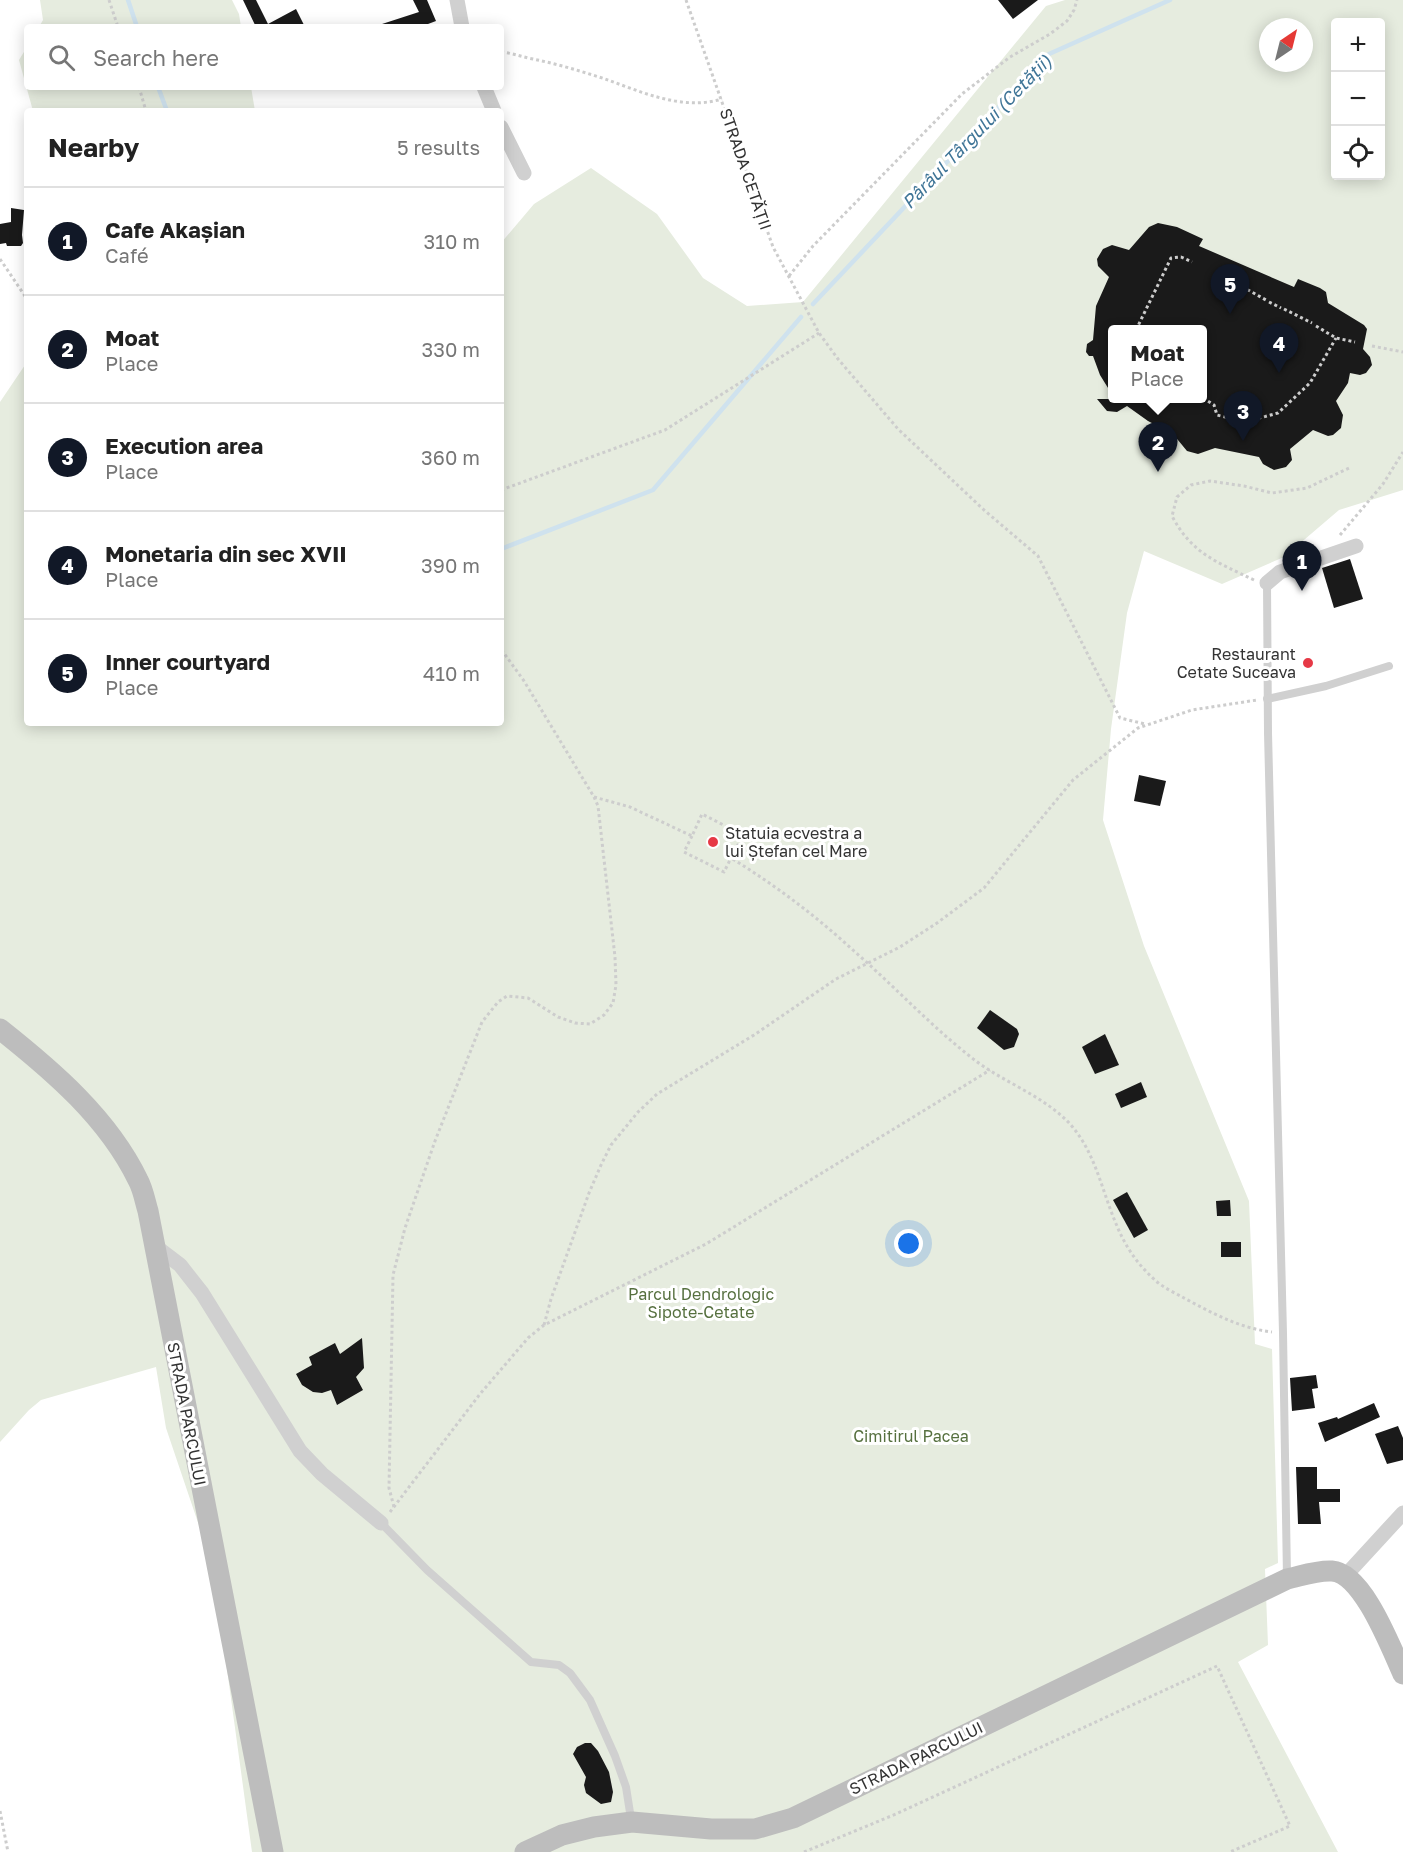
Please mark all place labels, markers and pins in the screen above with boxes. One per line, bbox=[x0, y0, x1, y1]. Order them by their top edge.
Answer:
pin: 5 bbox=[1210, 264, 1250, 314]
pin: 4 bbox=[1260, 324, 1298, 373]
pin: 3 bbox=[1224, 392, 1262, 441]
pin: 2 bbox=[1138, 422, 1178, 472]
pin: 1 bbox=[1282, 542, 1322, 591]
place label: Restaurant Cetate Suceava bbox=[1177, 644, 1296, 682]
marker: Restaurant Cetate Suceava bbox=[1301, 656, 1315, 670]
place label: Statuia ecvestra a lui Ștefan cel Mare bbox=[725, 823, 867, 861]
marker: Statuia ecvestra a lui Ștefan cel Mare bbox=[706, 835, 720, 849]

